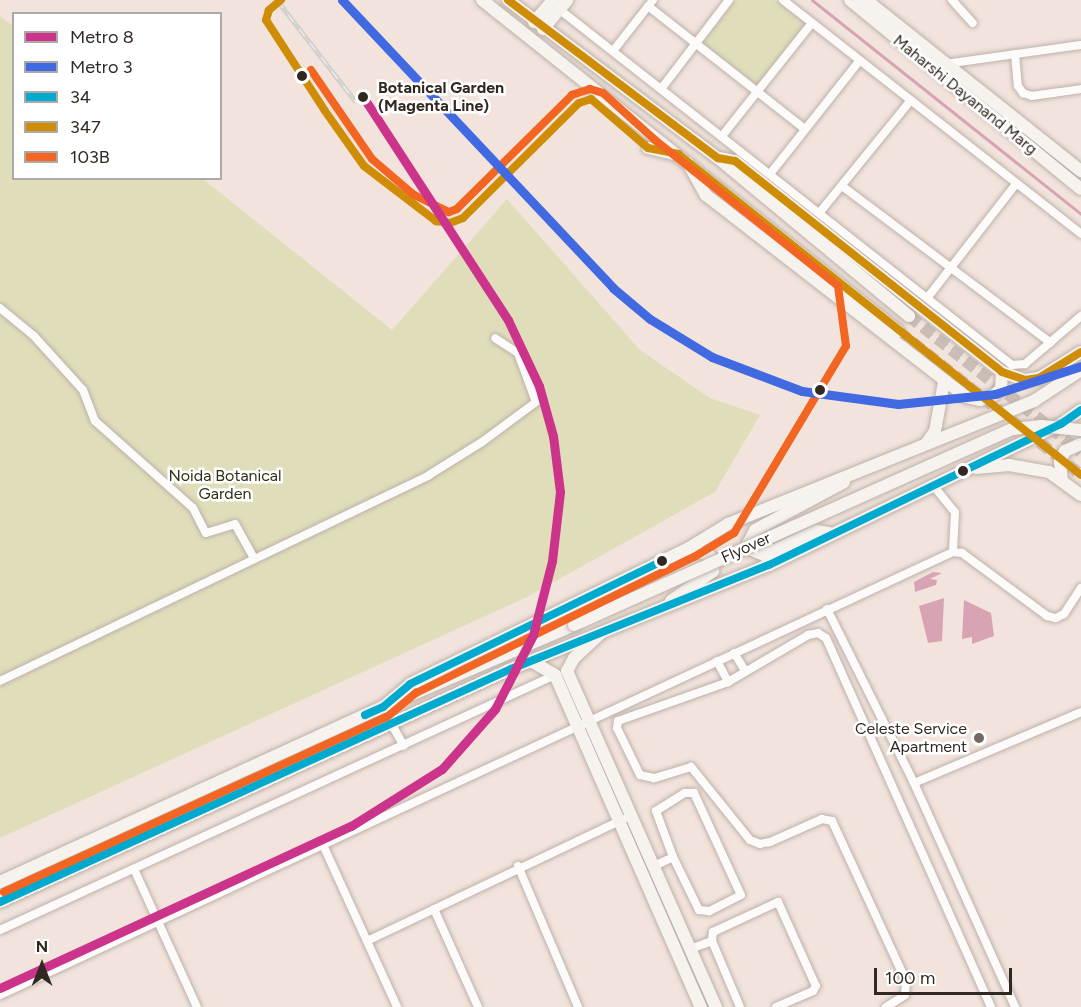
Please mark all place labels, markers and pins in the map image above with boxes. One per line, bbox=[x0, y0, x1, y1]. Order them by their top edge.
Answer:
unlabelled marker bbox=[296, 70, 308, 82]
place label: Botanical Garden (Magenta Line) bbox=[378, 78, 504, 116]
marker: Botanical Garden (Magenta Line) bbox=[353, 87, 373, 107]
unlabelled marker bbox=[814, 384, 826, 396]
unlabelled marker bbox=[957, 465, 969, 477]
unlabelled marker bbox=[656, 555, 668, 567]
place label: Celeste Service Apartment bbox=[855, 719, 967, 757]
marker: Celeste Service Apartment bbox=[972, 731, 986, 745]

